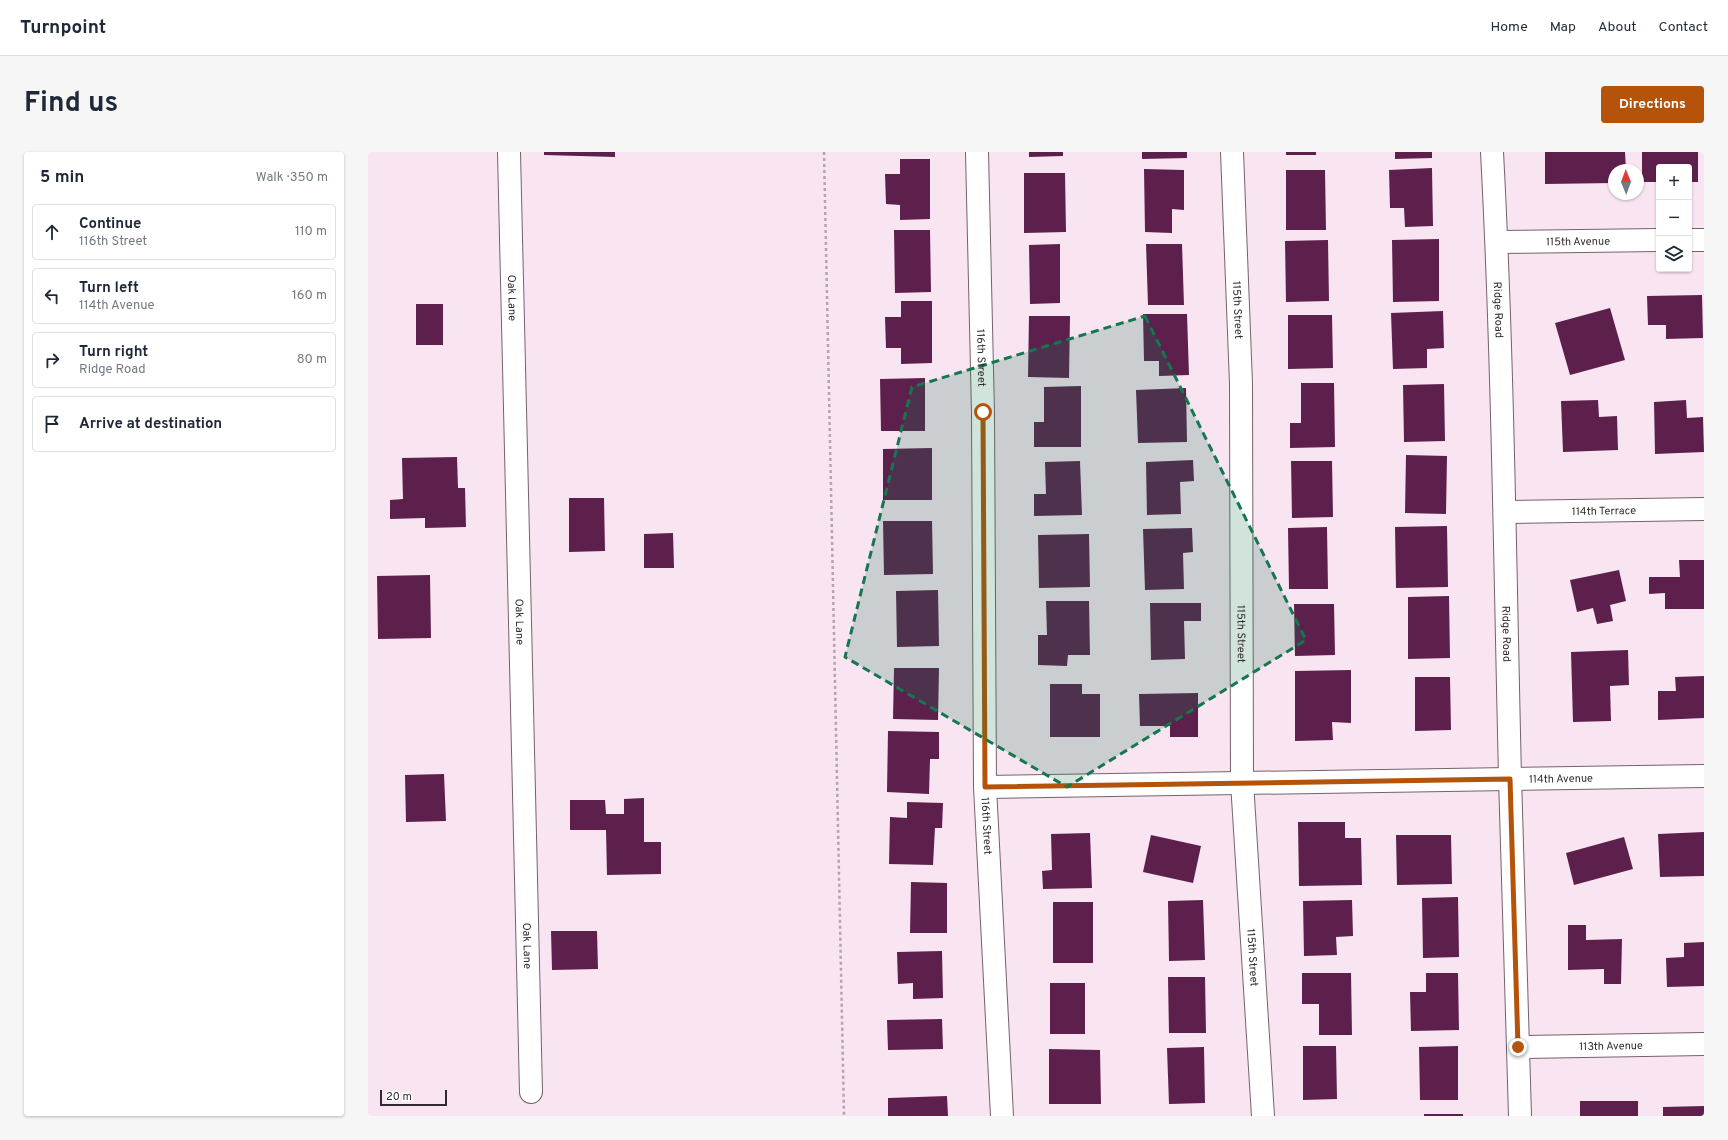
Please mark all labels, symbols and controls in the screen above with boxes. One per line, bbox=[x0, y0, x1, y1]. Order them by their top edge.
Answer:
text: Turnpoint bbox=[20, 16, 106, 40]
text: Home bbox=[1491, 19, 1528, 36]
text: Map bbox=[1550, 19, 1576, 36]
text: About bbox=[1598, 19, 1637, 36]
text: Contact bbox=[1659, 19, 1708, 36]
text: Find us bbox=[24, 86, 118, 122]
button: Directions bbox=[1601, 86, 1704, 123]
north arrow bbox=[1608, 164, 1644, 200]
map controls bbox=[1656, 164, 1692, 272]
button: + bbox=[1656, 164, 1692, 200]
text: 5 min bbox=[40, 167, 84, 189]
text: Walk · 350 m bbox=[256, 170, 328, 186]
button: − bbox=[1656, 200, 1692, 236]
text: Continue bbox=[79, 215, 141, 234]
icon: ahead bbox=[41, 221, 63, 243]
text: 110 m bbox=[295, 224, 327, 240]
text: 116th Street bbox=[79, 234, 147, 250]
street label: 115th Avenue bbox=[1546, 235, 1610, 249]
button: layers bbox=[1656, 236, 1692, 272]
street label: Oak Lane bbox=[504, 275, 519, 321]
text: Turn left bbox=[79, 279, 139, 298]
street label: 115th Street bbox=[1229, 281, 1245, 339]
street label: Ridge Road bbox=[1490, 281, 1506, 338]
icon: left bbox=[41, 285, 63, 307]
text: 160 m bbox=[292, 288, 327, 304]
text: 114th Avenue bbox=[79, 298, 154, 314]
street label: 116th Street bbox=[973, 329, 988, 387]
text: Turn right bbox=[79, 343, 148, 362]
icon: right bbox=[41, 349, 63, 371]
text: 80 m bbox=[297, 352, 327, 368]
text: Ridge Road bbox=[79, 362, 146, 378]
route start bbox=[974, 403, 992, 421]
icon: arrive bbox=[41, 413, 63, 435]
text: Arrive at destination bbox=[79, 415, 222, 434]
street label: 114th Terrace bbox=[1572, 504, 1636, 519]
street label: Oak Lane bbox=[511, 599, 527, 645]
street label: 115th Street bbox=[1234, 605, 1248, 663]
street label: Ridge Road bbox=[1498, 605, 1513, 662]
street label: 114th Avenue bbox=[1529, 772, 1593, 787]
street label: 116th Street bbox=[978, 797, 994, 855]
street label: Oak Lane bbox=[519, 922, 534, 969]
street label: 115th Street bbox=[1243, 928, 1261, 987]
route end bbox=[1509, 1038, 1527, 1056]
street label: 113th Avenue bbox=[1579, 1039, 1643, 1054]
scale bar bbox=[380, 1088, 447, 1107]
text: 20 m bbox=[386, 1090, 412, 1104]

